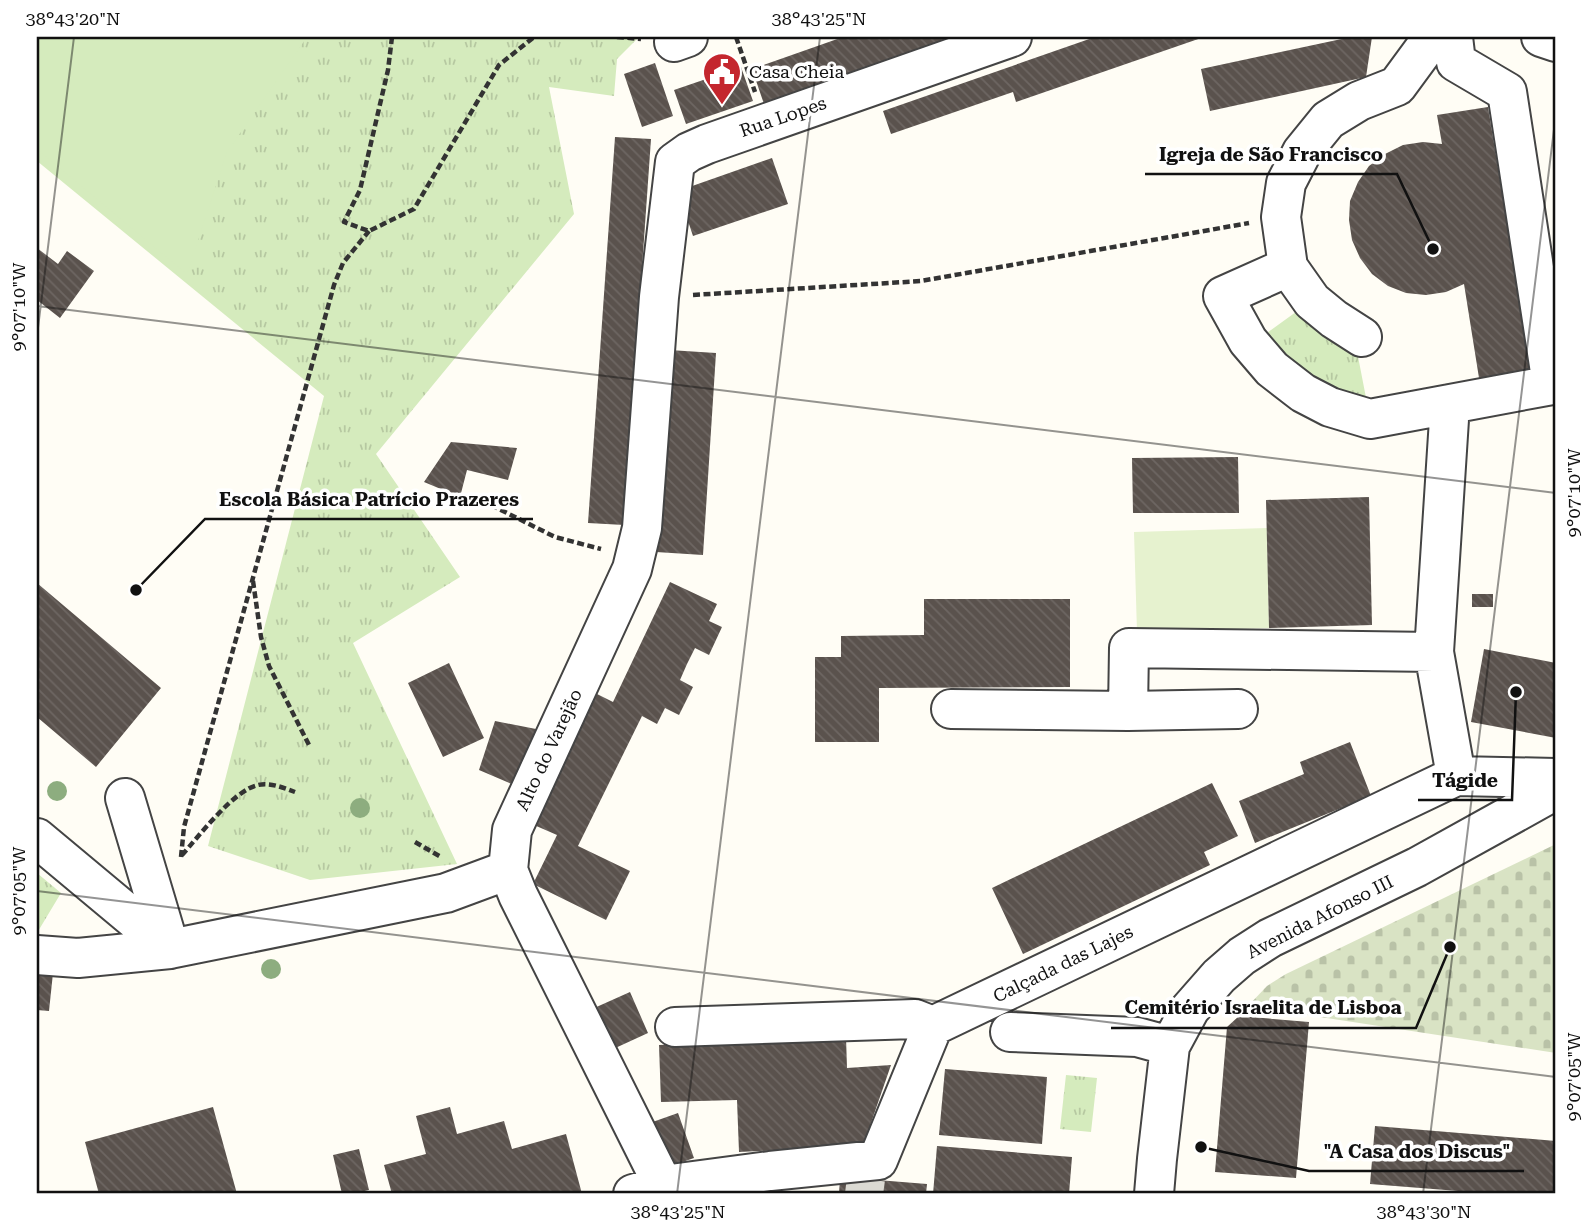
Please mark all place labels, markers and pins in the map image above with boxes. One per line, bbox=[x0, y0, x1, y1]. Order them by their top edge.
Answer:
public building icon: Casa Cheia bbox=[701, 51, 743, 106]
place label: Casa Cheia bbox=[749, 61, 845, 82]
callout: Igreja de São Francisco bbox=[1145, 134, 1397, 174]
callout: Escola Básica Patrício Prazeres bbox=[205, 479, 533, 519]
callout: Tágide bbox=[1418, 760, 1512, 800]
callout: Cemitério Israelita de Lisboa bbox=[1111, 988, 1416, 1028]
callout: "A Casa dos Discus" bbox=[1309, 1131, 1524, 1171]

